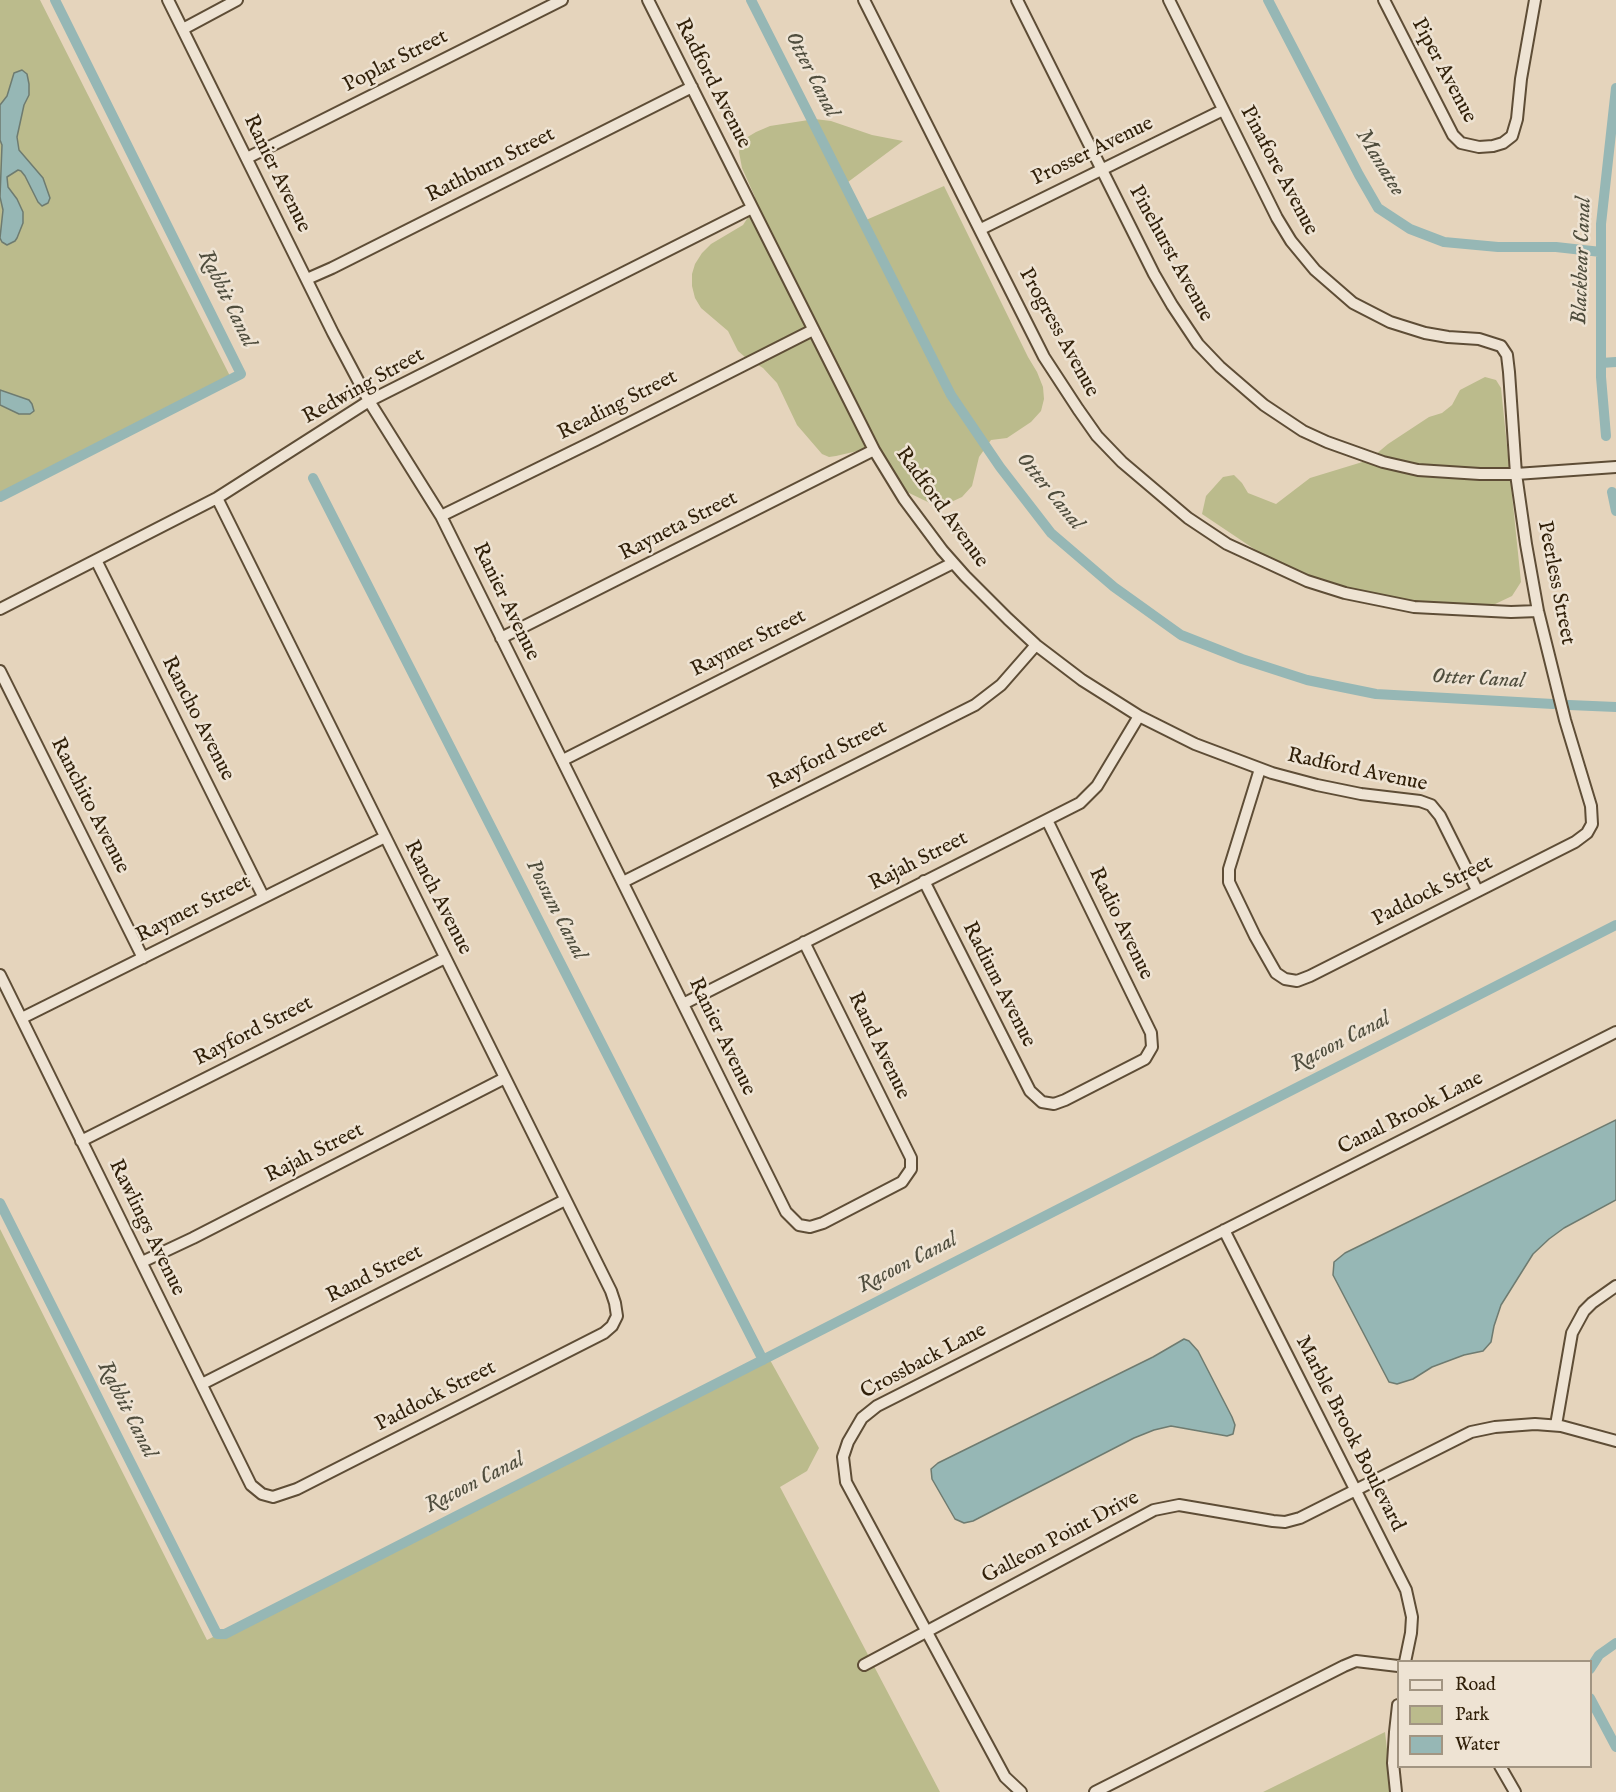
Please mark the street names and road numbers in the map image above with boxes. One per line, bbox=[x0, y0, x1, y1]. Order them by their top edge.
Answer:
street label: Piper Avenue bbox=[1405, 14, 1481, 128]
street label: Radford Avenue bbox=[668, 15, 756, 153]
street label: Poplar Street bbox=[340, 25, 452, 99]
street label: Pinafore Avenue bbox=[1233, 102, 1323, 240]
street label: Ranier Avenue bbox=[237, 111, 315, 237]
street label: Prosser Avenue bbox=[1028, 112, 1158, 192]
street label: Rathburn Street bbox=[422, 123, 560, 209]
street label: Pinehurst Avenue bbox=[1122, 182, 1218, 326]
street label: Progress Avenue bbox=[1012, 264, 1104, 402]
street label: Redwing Street bbox=[299, 343, 429, 431]
street label: Reading Street bbox=[554, 365, 682, 447]
street label: Radford Avenue bbox=[889, 443, 993, 573]
street label: Rayneta Street bbox=[616, 487, 742, 567]
street label: Peerless Street bbox=[1531, 519, 1579, 647]
street label: Ranier Avenue bbox=[466, 539, 544, 665]
street label: Raymer Street bbox=[687, 604, 811, 684]
street label: Rancho Avenue bbox=[155, 653, 239, 785]
street label: Rayford Street bbox=[765, 715, 891, 797]
street label: Ranchito Avenue bbox=[44, 734, 134, 878]
street label: Radford Avenue bbox=[1285, 744, 1429, 798]
street label: Rajah Street bbox=[866, 826, 972, 898]
street label: Ranch Avenue bbox=[397, 837, 477, 959]
street label: Paddock Street bbox=[1369, 851, 1497, 933]
street label: Radio Avenue bbox=[1082, 864, 1158, 984]
street label: Raymer Street bbox=[132, 870, 256, 950]
street label: Radium Avenue bbox=[956, 918, 1040, 1052]
street label: Ranier Avenue bbox=[682, 974, 760, 1100]
street label: Rand Avenue bbox=[841, 988, 915, 1104]
street label: Rayford Street bbox=[191, 991, 317, 1073]
street label: Canal Brook Lane bbox=[1334, 1067, 1488, 1161]
street label: Rajah Street bbox=[262, 1118, 368, 1190]
street label: Rawlings Avenue bbox=[102, 1156, 190, 1300]
street label: Rand Street bbox=[323, 1240, 427, 1310]
street label: Crossback Lane bbox=[857, 1318, 991, 1406]
street label: Marble Brook Boulevard bbox=[1289, 1332, 1409, 1536]
street label: Paddock Street bbox=[372, 1356, 500, 1438]
street label: Galleon Point Drive bbox=[978, 1486, 1144, 1590]

